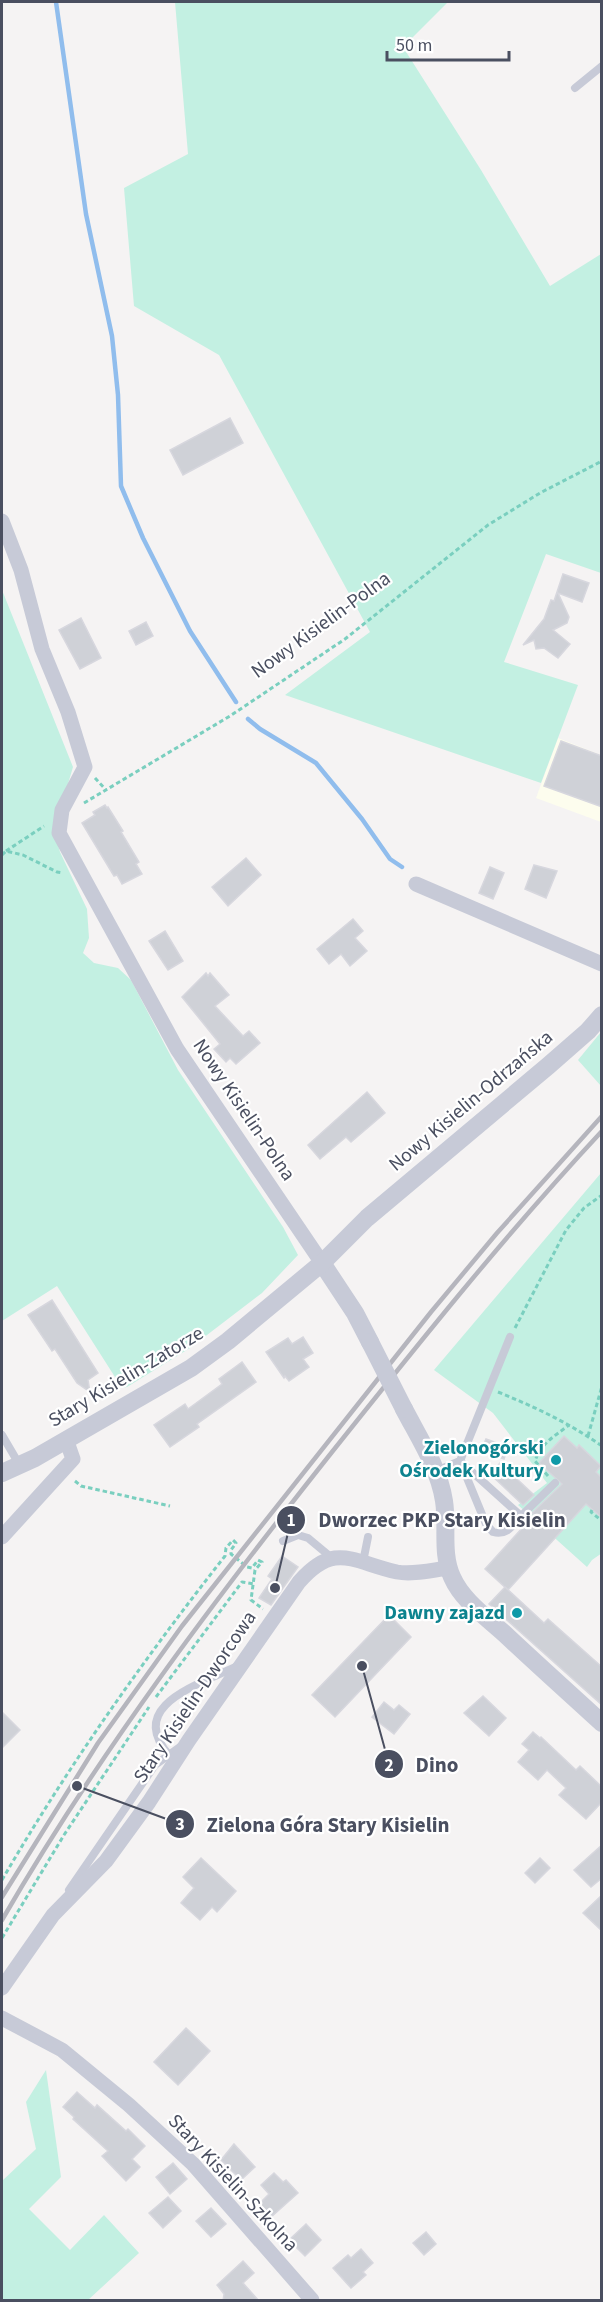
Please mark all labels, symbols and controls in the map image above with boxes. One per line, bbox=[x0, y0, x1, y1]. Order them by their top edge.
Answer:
scale bar bbox=[387, 24, 508, 62]
text: 50 m bbox=[396, 33, 432, 58]
street label: Nowy Kisielin-Polna bbox=[246, 565, 396, 685]
street label: Nowy Kisielin-Odrzańska bbox=[383, 1024, 559, 1178]
street label: Nowy Kisielin-Polna bbox=[186, 1033, 302, 1187]
street label: Stary Kisielin-Zatorze bbox=[43, 1319, 209, 1434]
place label: Zielonogórski Ośrodek Kultury bbox=[399, 1434, 545, 1485]
marker: Zielonogórski Ośrodek Kultury bbox=[549, 1453, 563, 1467]
callout: Dworzec PKP Stary Kisielin bbox=[276, 1501, 578, 1540]
text: Dworzec PKP Stary Kisielin bbox=[318, 1505, 566, 1535]
text: 1 bbox=[286, 1508, 296, 1533]
place label: Dawny zajazd bbox=[384, 1599, 505, 1627]
street label: Stary Kisielin-Dworcowa bbox=[127, 1605, 263, 1789]
marker: Dawny zajazd bbox=[510, 1606, 524, 1620]
callout: Dino bbox=[374, 1745, 470, 1784]
text: Dino bbox=[416, 1750, 458, 1780]
text: 2 bbox=[384, 1753, 394, 1778]
callout: Zielona Góra Stary Kisielin bbox=[165, 1805, 462, 1844]
text: Zielona Góra Stary Kisielin bbox=[207, 1810, 449, 1840]
text: 3 bbox=[175, 1812, 185, 1837]
street label: Stary Kisielin-Szkolna bbox=[161, 2108, 305, 2258]

